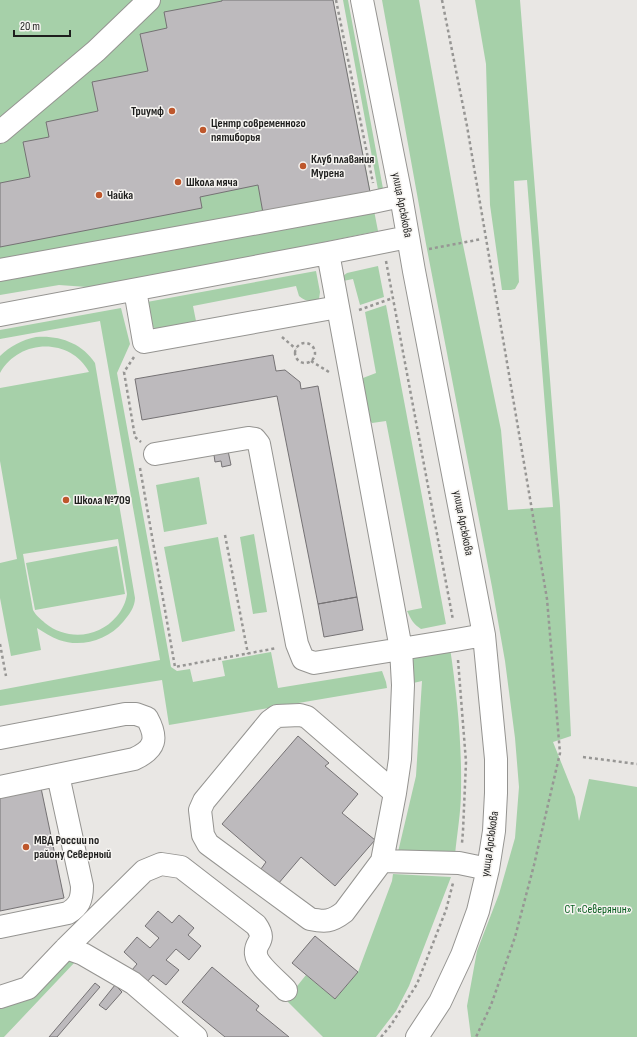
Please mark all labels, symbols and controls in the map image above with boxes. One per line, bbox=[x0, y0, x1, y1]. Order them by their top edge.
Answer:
scale bar bbox=[14, 12, 70, 38]
text: 20 m bbox=[20, 19, 40, 34]
place label: Триумф bbox=[131, 104, 164, 119]
marker: Триумф bbox=[167, 106, 177, 116]
place label: Центр современного пятиборья bbox=[211, 116, 306, 145]
marker: Центр современного пятиборья bbox=[198, 125, 208, 135]
place label: Клуб плавания Мурена bbox=[311, 152, 374, 181]
marker: Клуб плавания Мурена bbox=[298, 161, 308, 171]
street label: улица Арсюкова bbox=[388, 171, 416, 239]
place label: Школа мяча bbox=[186, 175, 238, 190]
marker: Школа мяча bbox=[173, 177, 183, 187]
place label: Чайка bbox=[107, 188, 133, 203]
marker: Чайка bbox=[94, 190, 104, 200]
street label: улица Арсюкова bbox=[449, 489, 477, 557]
place label: Школа №709 bbox=[74, 493, 131, 508]
marker: Школа №709 bbox=[61, 495, 71, 505]
street label: улица Арсюкова bbox=[478, 810, 502, 878]
place label: МВД России по району Северный bbox=[34, 833, 111, 862]
marker: МВД России по району Северный bbox=[21, 842, 31, 852]
park label: СТ «Северянин» bbox=[564, 902, 632, 917]

